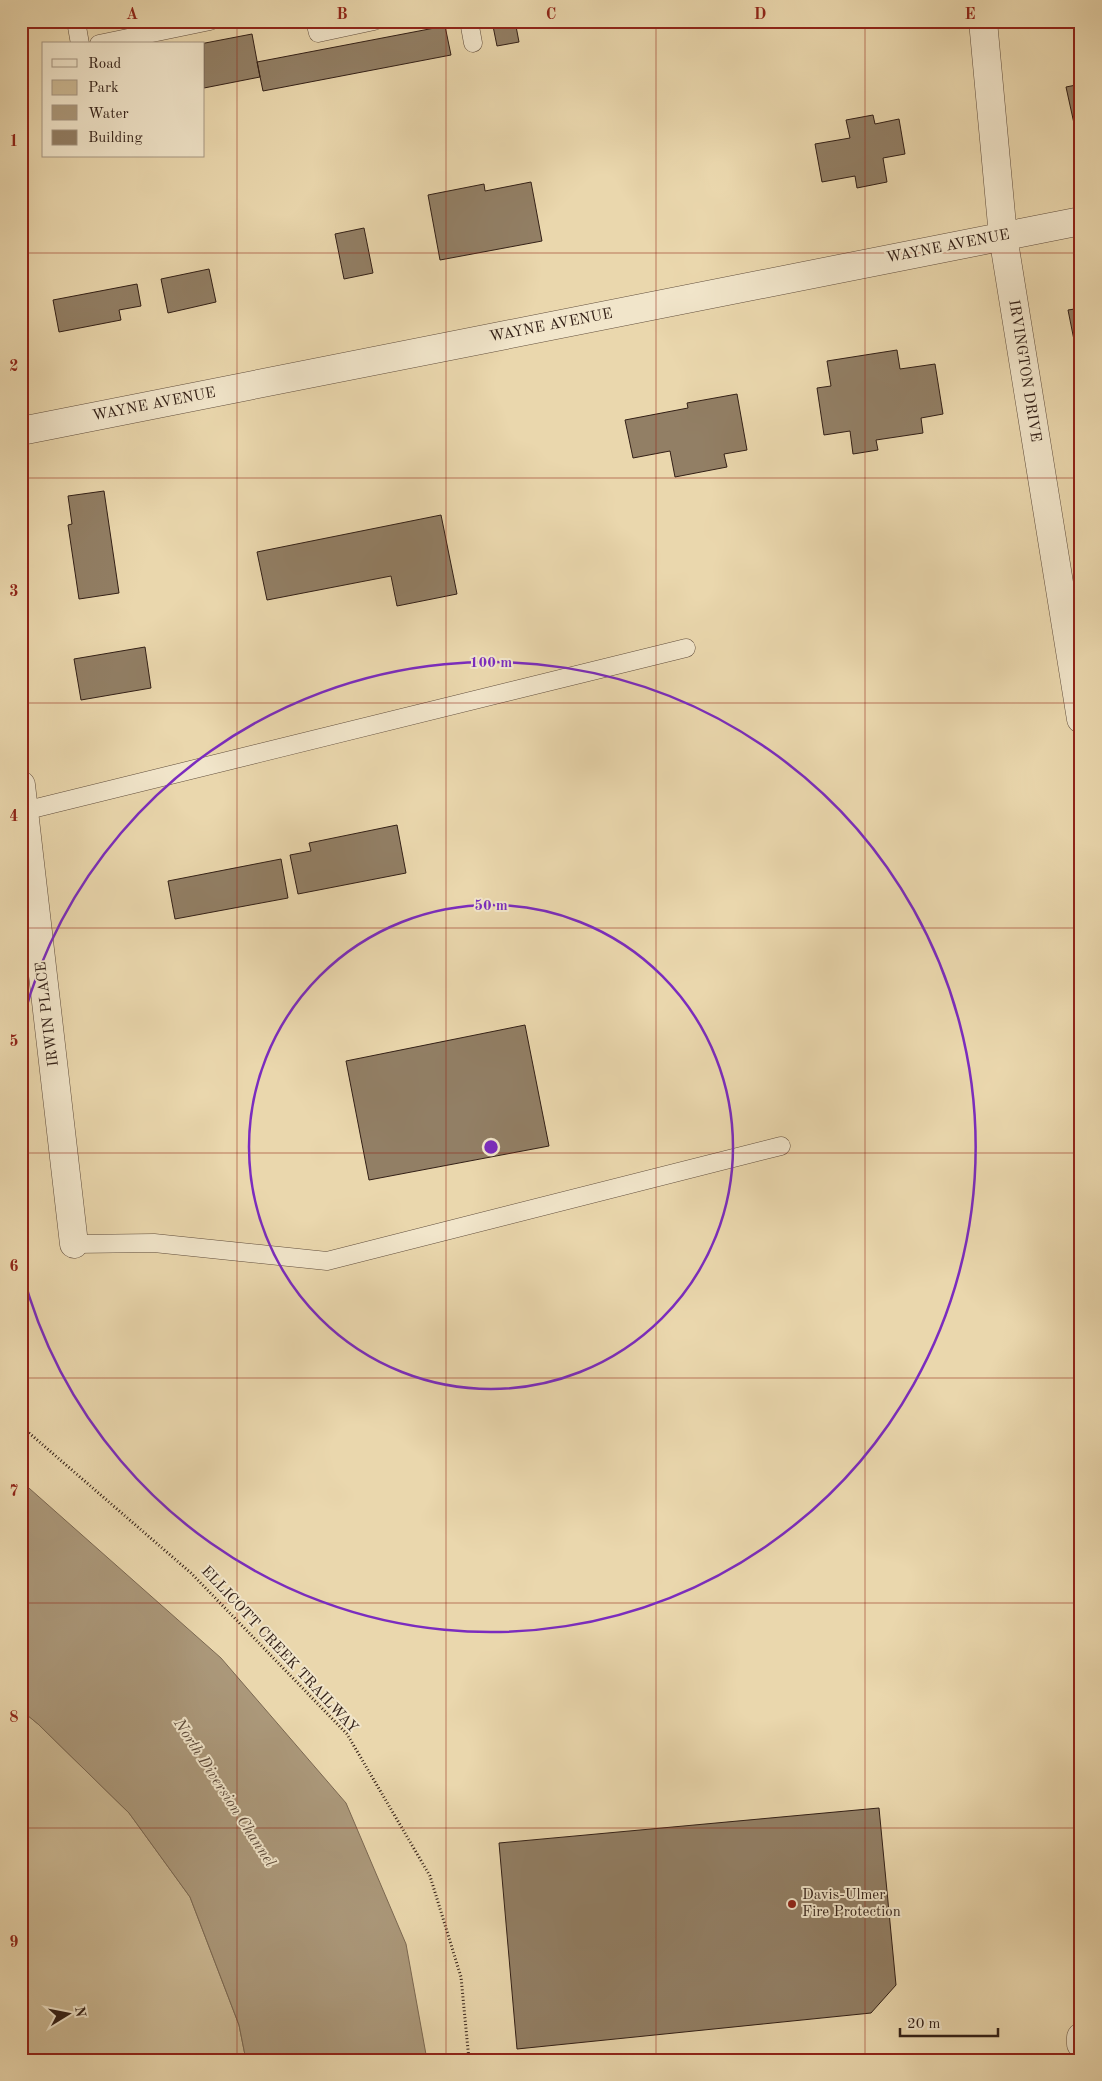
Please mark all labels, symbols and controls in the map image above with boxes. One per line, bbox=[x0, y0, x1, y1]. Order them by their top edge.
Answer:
text: A bbox=[126, 7, 138, 23]
text: B bbox=[336, 7, 348, 23]
text: C bbox=[546, 7, 556, 23]
text: D bbox=[754, 7, 766, 23]
text: E bbox=[964, 7, 976, 23]
legend bbox=[42, 42, 205, 158]
text: Road bbox=[88, 57, 122, 72]
text: Park bbox=[88, 81, 119, 96]
text: Water bbox=[88, 107, 129, 122]
text: Building bbox=[88, 131, 143, 146]
text: 1 bbox=[9, 134, 19, 150]
street label: WAYNE AVENUE bbox=[885, 228, 1011, 266]
street label: IRVINGTON DRIVE bbox=[1005, 299, 1043, 443]
street label: WAYNE AVENUE bbox=[488, 307, 614, 345]
text: 2 bbox=[9, 359, 19, 375]
street label: WAYNE AVENUE bbox=[91, 386, 217, 424]
text: 3 bbox=[9, 584, 19, 600]
text: 100 m bbox=[470, 656, 512, 671]
text: 4 bbox=[9, 809, 19, 825]
text: 50 m bbox=[474, 899, 508, 914]
street label: IRWIN PLACE bbox=[34, 961, 62, 1067]
text: 5 bbox=[9, 1034, 19, 1050]
centre of rings bbox=[482, 1138, 500, 1156]
text: 6 bbox=[9, 1259, 19, 1275]
text: 7 bbox=[9, 1484, 19, 1500]
street label: ELLICOTT CREEK TRAILWAY bbox=[198, 1564, 360, 1736]
text: 8 bbox=[9, 1710, 19, 1726]
water label: North Diversion Channel bbox=[170, 1715, 278, 1870]
place label: Davis-Ulmer Fire Protection bbox=[802, 1888, 901, 1920]
marker: Davis-Ulmer Fire Protection bbox=[786, 1898, 798, 1910]
text: 9 bbox=[9, 1935, 19, 1951]
north arrow bbox=[42, 1988, 92, 2038]
text: N bbox=[72, 2005, 88, 2019]
scale bar bbox=[900, 2006, 997, 2038]
text: 20 m bbox=[907, 2017, 941, 2032]

